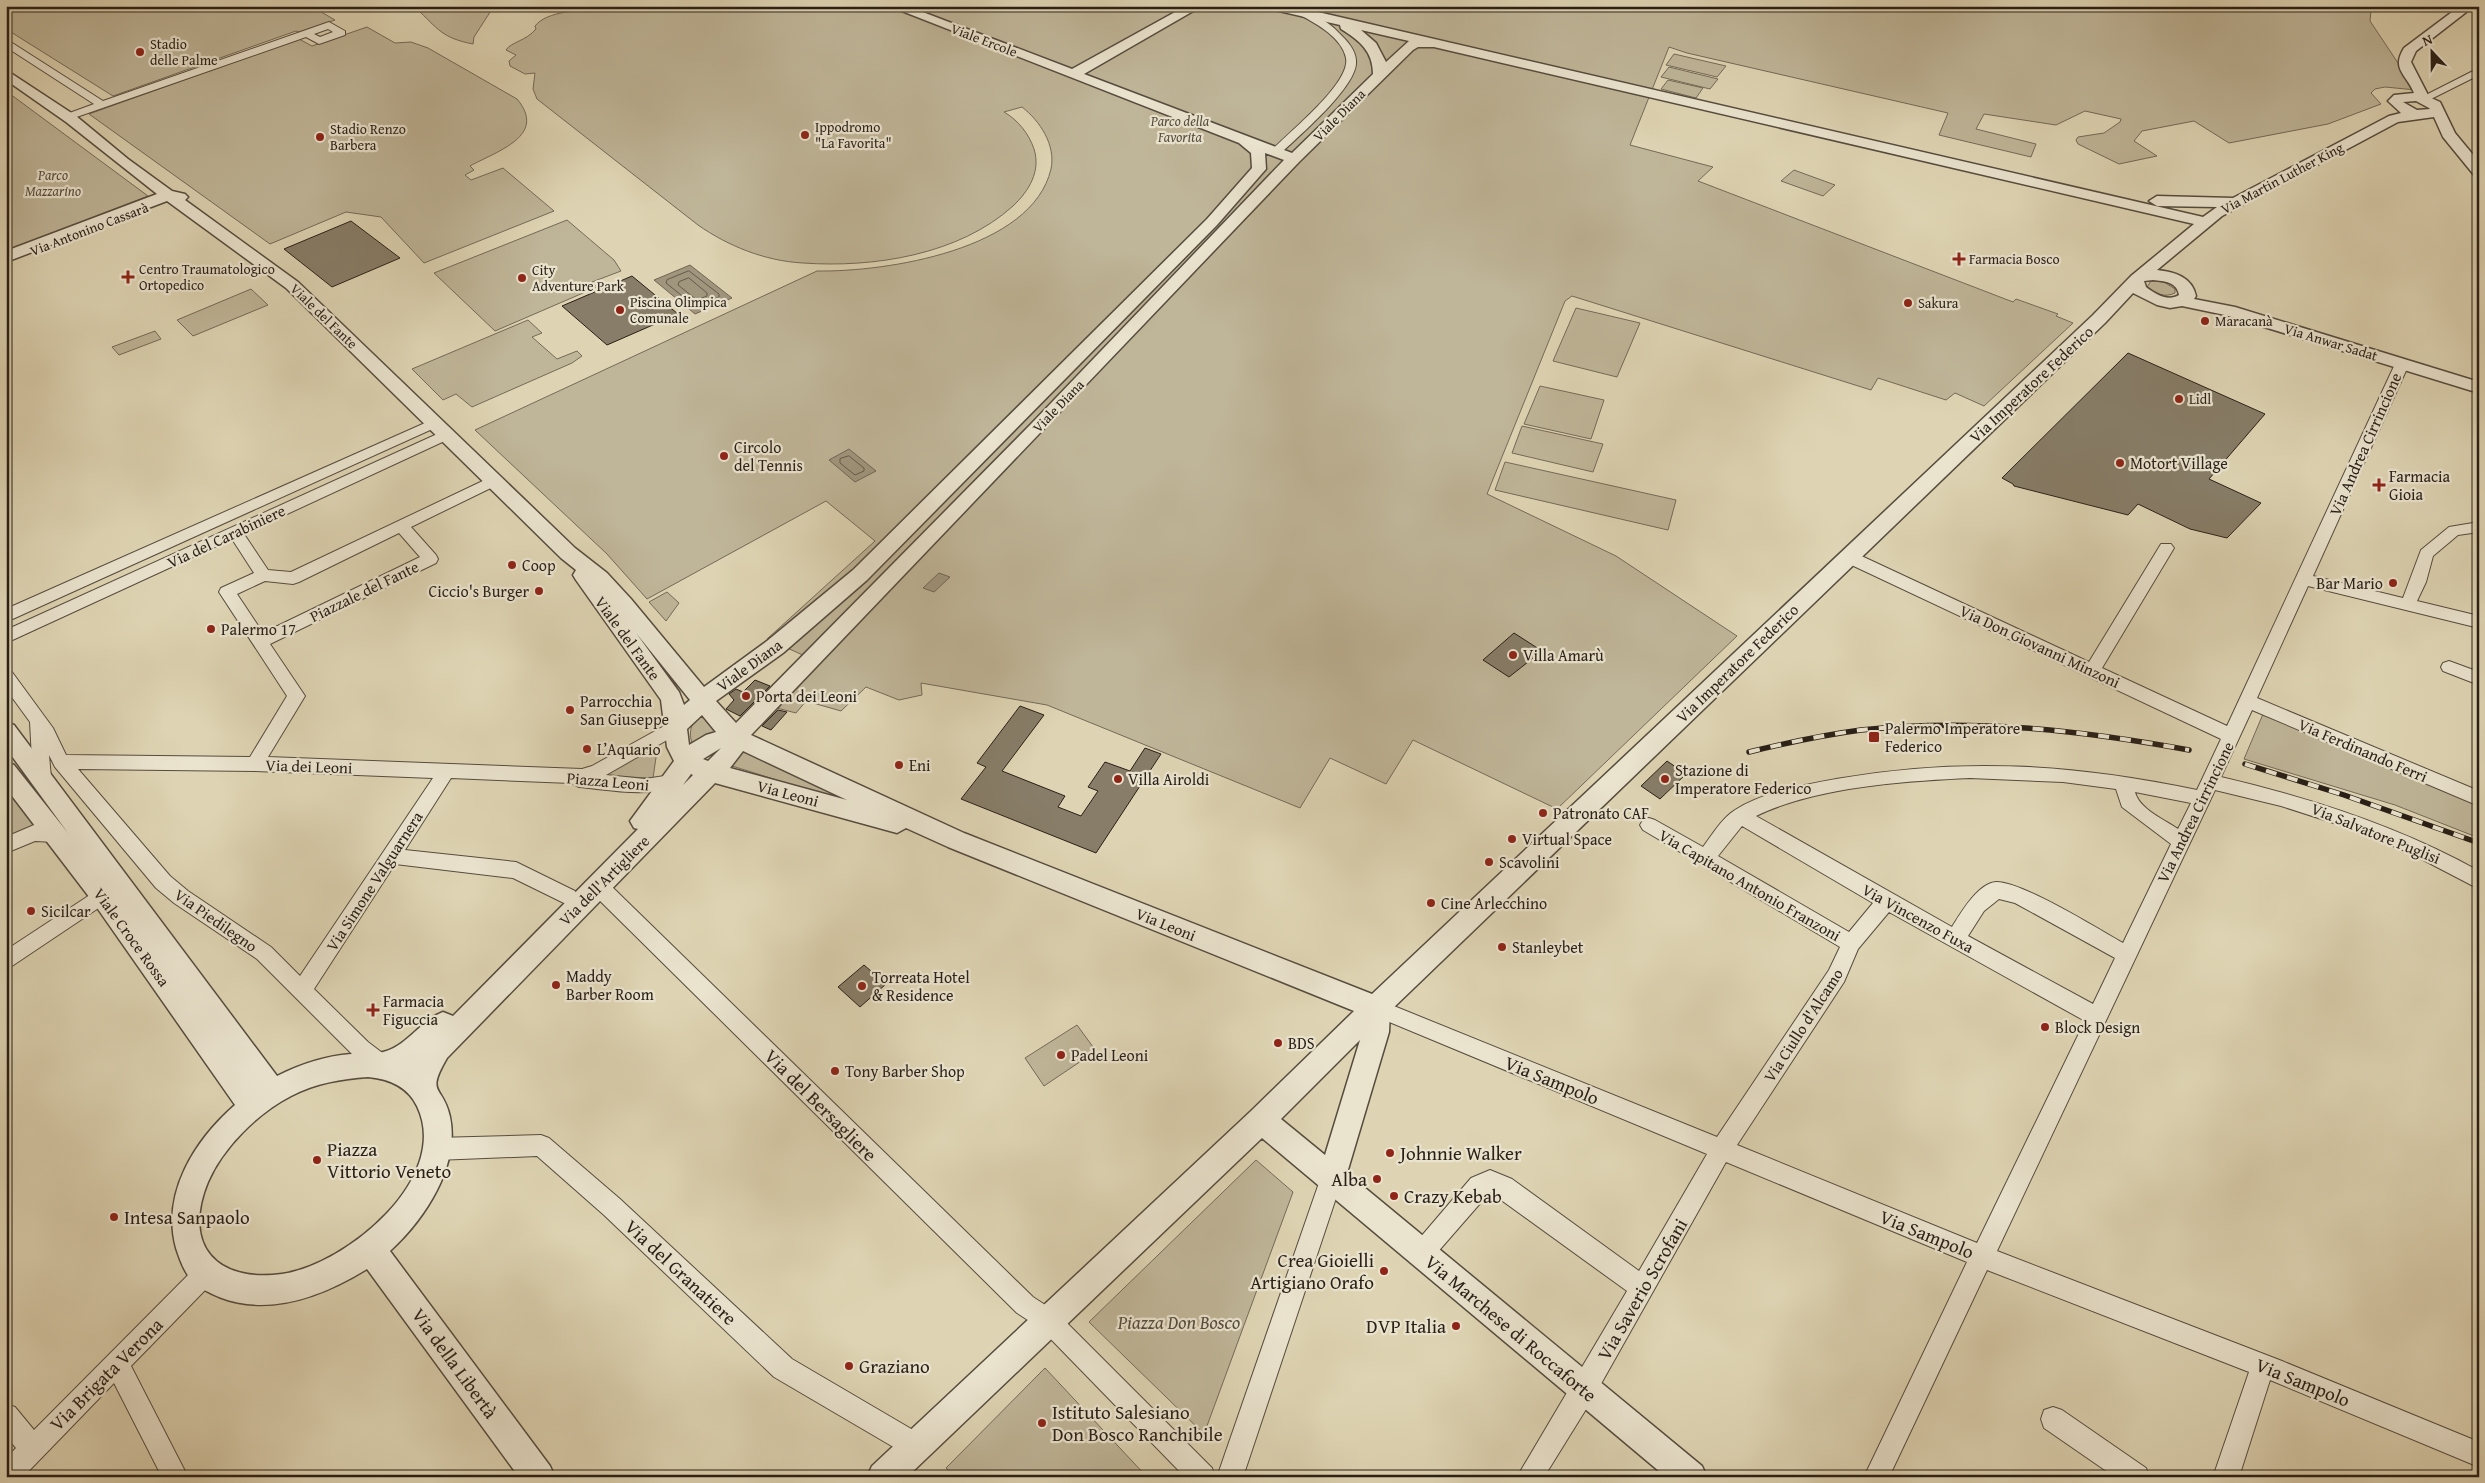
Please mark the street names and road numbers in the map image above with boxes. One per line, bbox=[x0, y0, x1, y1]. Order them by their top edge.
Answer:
street label: Viale Ercole bbox=[948, 18, 1021, 62]
street label: Viale Diana bbox=[1308, 84, 1370, 146]
street label: Via Martin Luther King bbox=[2217, 137, 2347, 219]
street label: Via Antonino Cassarà bbox=[27, 197, 152, 261]
street label: Viale del Fante bbox=[286, 279, 362, 354]
street label: Via Anwar Sadat bbox=[2282, 318, 2380, 366]
street label: Via Imperatore Federico bbox=[1963, 320, 2099, 448]
street label: Via Andrea Cirrincione bbox=[2323, 369, 2407, 519]
street label: Viale Diana bbox=[1028, 375, 1089, 437]
street label: Via del Carabiniere bbox=[163, 498, 289, 574]
street label: Piazzale del Fante bbox=[305, 554, 423, 628]
street label: Viale del Fante bbox=[589, 591, 667, 685]
street label: Via Imperatore Federico bbox=[1670, 598, 1804, 728]
street label: Via Don Giovanni Minzoni bbox=[1956, 598, 2125, 694]
street label: Viale Diana bbox=[711, 633, 787, 697]
street label: Via Ferdinando Ferri bbox=[2295, 712, 2432, 788]
street label: Via Andrea Cirrincione bbox=[2150, 737, 2240, 887]
street label: Via dei Leoni bbox=[265, 752, 353, 780]
street label: Piazza Leoni bbox=[566, 765, 651, 797]
street label: Via Leoni bbox=[754, 773, 822, 813]
street label: Via Salvatore Puglisi bbox=[2308, 796, 2445, 870]
street label: Via Simone Valguarnera bbox=[320, 806, 429, 956]
street label: Via Capitano Antonio Franzoni bbox=[1655, 823, 1846, 947]
street label: Via dell'Artigliere bbox=[553, 829, 655, 931]
street label: Via Vincenzo Fuxa bbox=[1858, 877, 1979, 959]
street label: Via Piedilegno bbox=[169, 882, 263, 958]
street label: Viale Croce Rossa bbox=[88, 883, 176, 992]
street label: Via Leoni bbox=[1132, 901, 1200, 947]
street label: Via Ciullo d'Alcamo bbox=[1757, 963, 1849, 1087]
street label: Via del Bersagliere bbox=[758, 1042, 884, 1168]
street label: Via Sampolo bbox=[1501, 1048, 1603, 1112]
street label: Via Sampolo bbox=[1876, 1202, 1978, 1266]
street label: Via del Granatiere bbox=[619, 1213, 743, 1332]
street label: Via Saverio Scrofani bbox=[1590, 1213, 1694, 1365]
street label: Via Marchese di Roccaforte bbox=[1419, 1248, 1603, 1408]
street label: Via della Libertà bbox=[405, 1302, 505, 1424]
street label: Via Brigata Verona bbox=[43, 1311, 169, 1437]
street label: Via Sampolo bbox=[2252, 1350, 2354, 1414]

